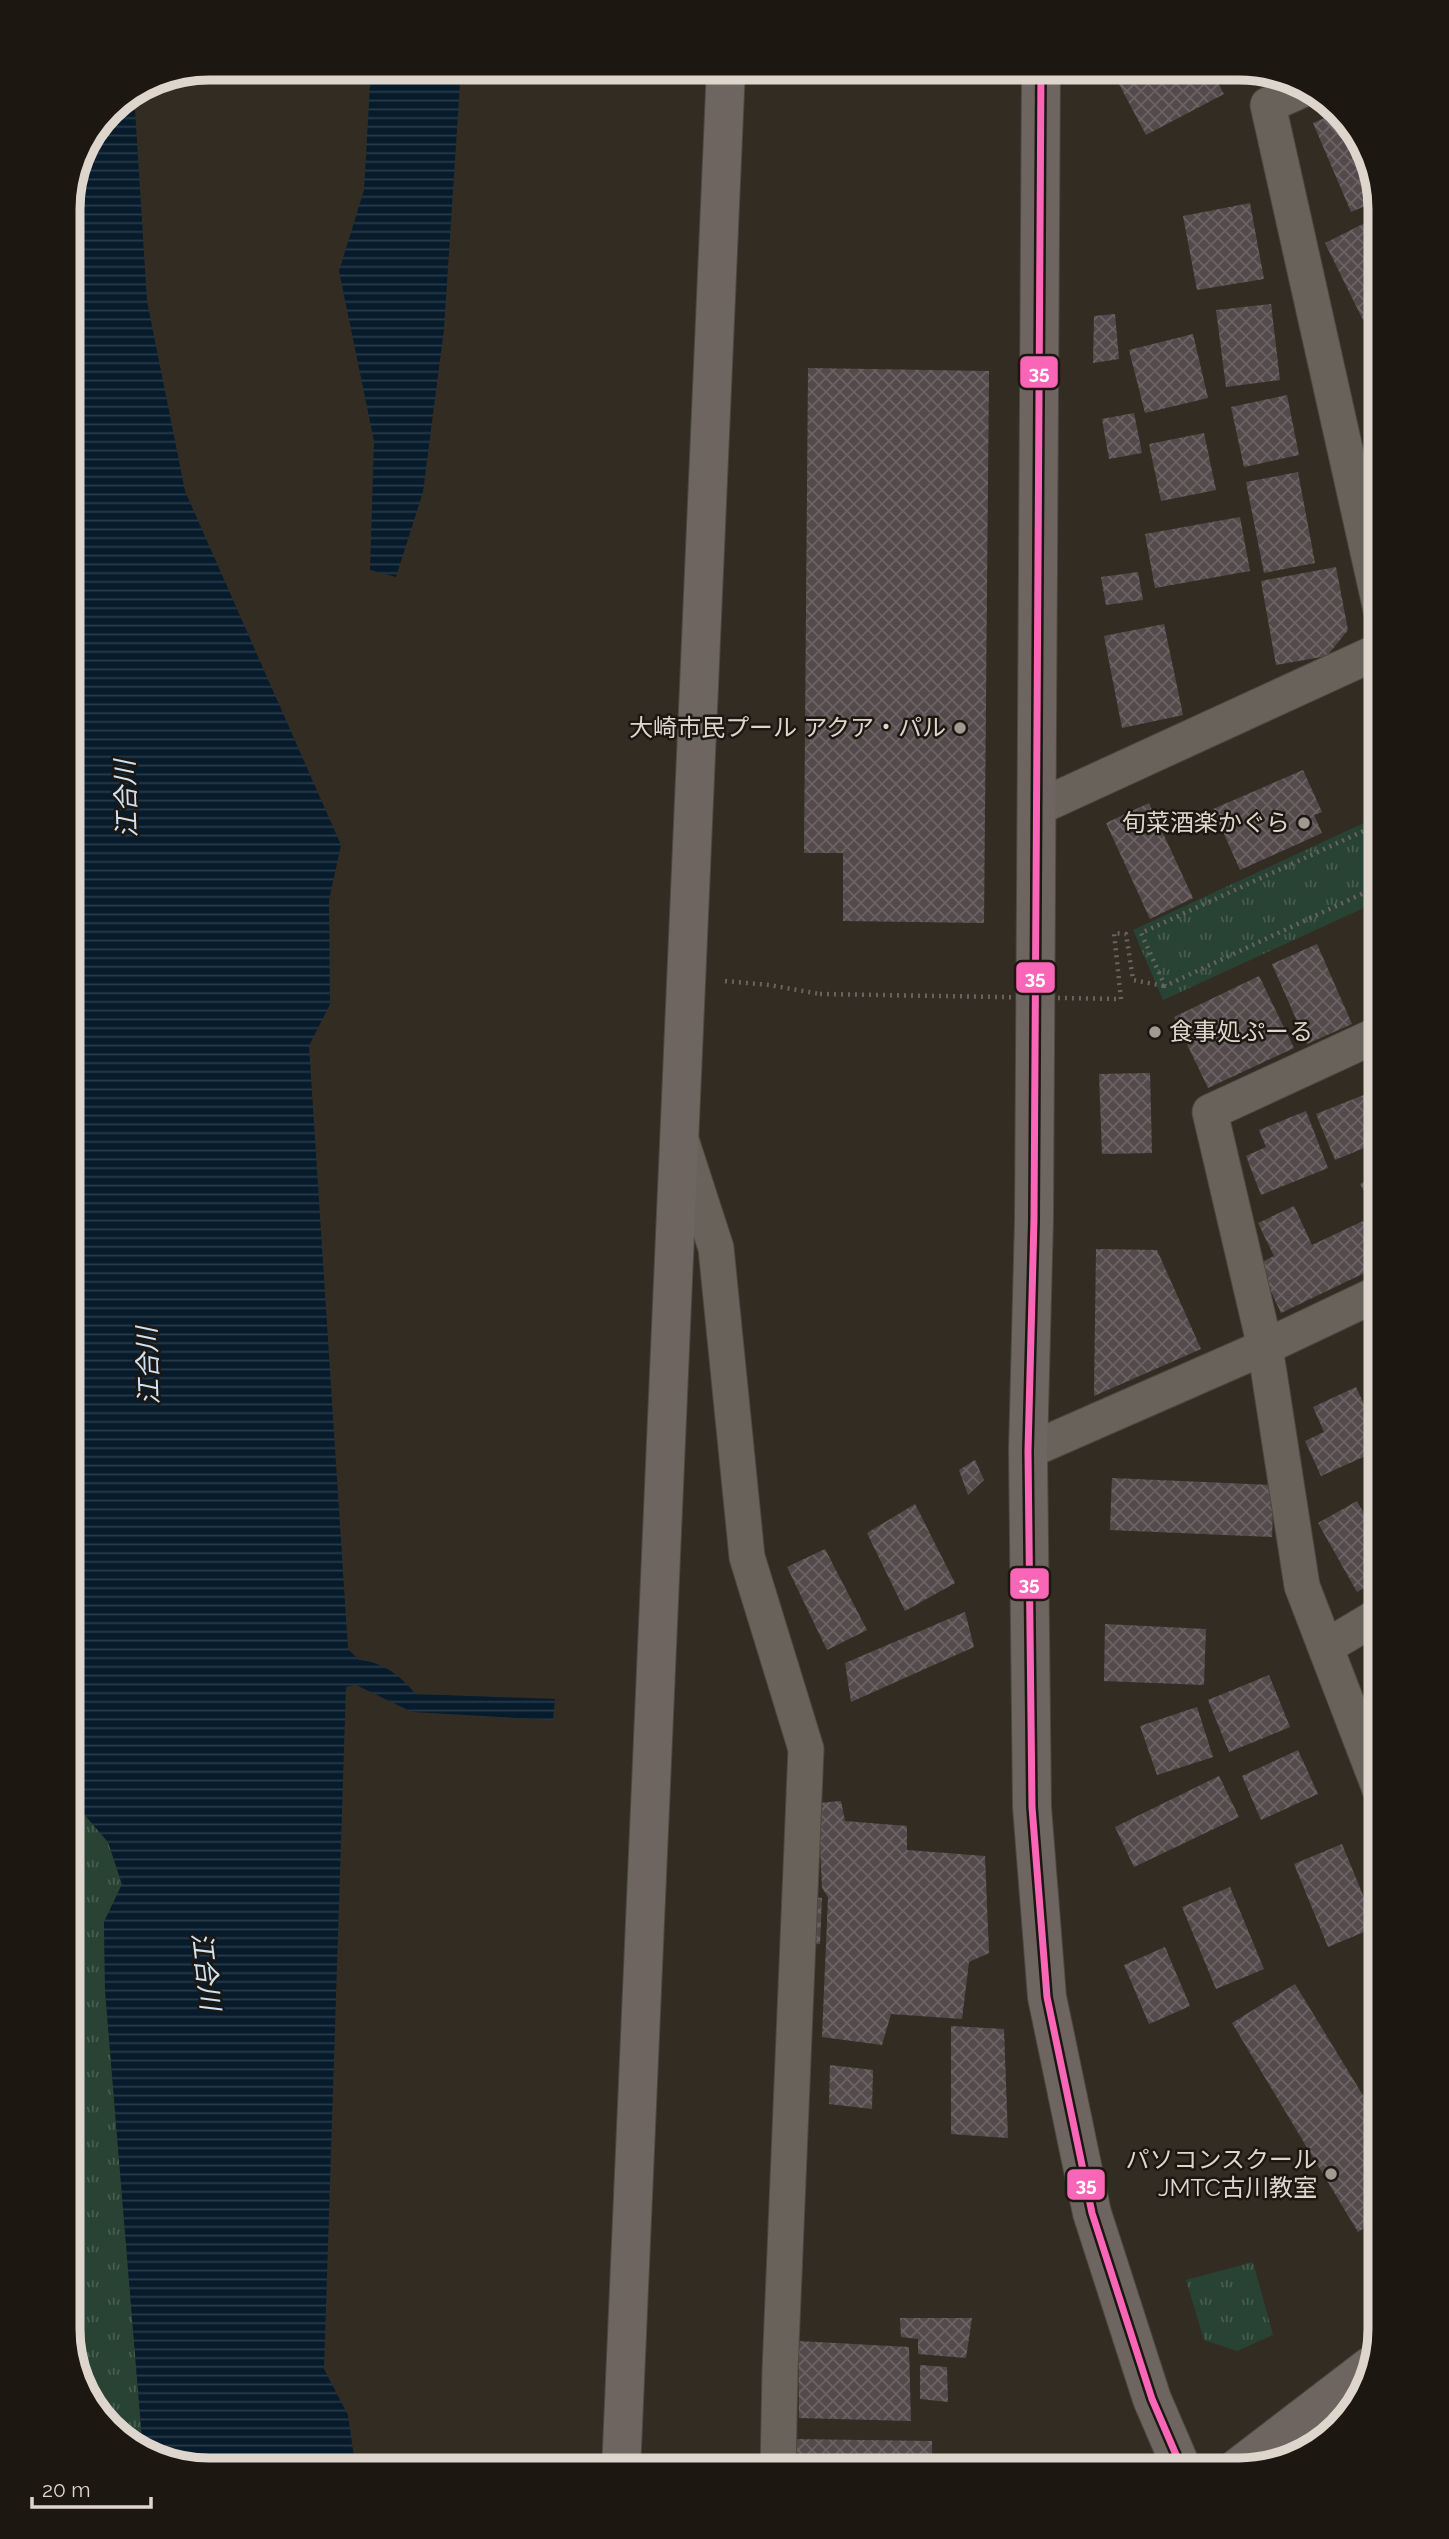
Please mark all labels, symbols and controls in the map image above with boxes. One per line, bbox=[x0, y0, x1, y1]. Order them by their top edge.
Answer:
line badge: 35 bbox=[1019, 355, 1059, 389]
text: 35 bbox=[1028, 361, 1050, 383]
place label: 大崎市民プール アクア・パル bbox=[629, 713, 946, 742]
marker: 大崎市民プール アクア・パル bbox=[952, 720, 968, 736]
water label: 江合川 bbox=[110, 757, 142, 839]
place label: 旬菜酒楽かぐら bbox=[1122, 808, 1290, 837]
marker: 旬菜酒楽かぐら bbox=[1296, 815, 1312, 831]
line badge: 35 bbox=[1015, 961, 1056, 994]
text: 35 bbox=[1024, 966, 1046, 988]
place label: 食事処ぷーる bbox=[1169, 1017, 1313, 1046]
marker: 食事処ぷーる bbox=[1147, 1024, 1163, 1040]
water label: 江合川 bbox=[132, 1324, 164, 1406]
line badge: 35 bbox=[1009, 1567, 1050, 1600]
text: 35 bbox=[1018, 1572, 1040, 1594]
water label: 江合川 bbox=[186, 1930, 226, 2015]
place label: パソコンスクール JMTC古川教室 bbox=[1125, 2145, 1317, 2202]
marker: パソコンスクール JMTC古川教室 bbox=[1323, 2166, 1339, 2182]
line badge: 35 bbox=[1066, 2168, 1106, 2201]
text: 35 bbox=[1075, 2173, 1097, 2195]
scale bar bbox=[32, 2466, 150, 2510]
text: 20 m bbox=[42, 2477, 90, 2502]

